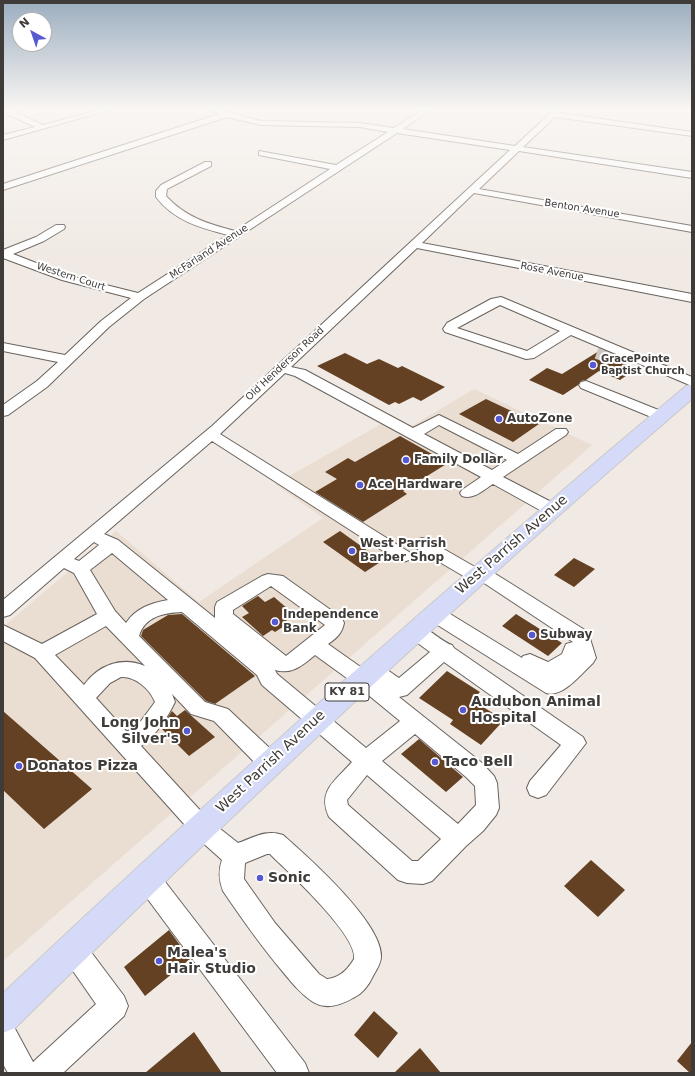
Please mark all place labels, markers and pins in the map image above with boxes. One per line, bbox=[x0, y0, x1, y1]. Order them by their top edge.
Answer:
place label: GracePointe Baptist Church bbox=[601, 353, 685, 376]
marker: GracePointe Baptist Church bbox=[588, 360, 598, 370]
place label: AutoZone bbox=[507, 412, 572, 426]
marker: AutoZone bbox=[494, 414, 504, 424]
place label: Family Dollar bbox=[414, 453, 503, 467]
marker: Family Dollar bbox=[401, 455, 411, 465]
place label: Ace Hardware bbox=[368, 478, 463, 492]
marker: Ace Hardware bbox=[355, 480, 365, 490]
place label: West Parrish Barber Shop bbox=[360, 537, 446, 565]
marker: West Parrish Barber Shop bbox=[347, 546, 357, 556]
place label: Independence Bank bbox=[283, 608, 379, 636]
marker: Independence Bank bbox=[270, 617, 280, 627]
place label: Subway bbox=[540, 628, 592, 642]
marker: Subway bbox=[527, 630, 537, 640]
place label: Audubon Animal Hospital bbox=[471, 694, 601, 726]
marker: Audubon Animal Hospital bbox=[458, 705, 468, 715]
place label: Long John Silver's bbox=[101, 715, 179, 748]
marker: Long John Silver's bbox=[182, 726, 192, 736]
place label: Taco Bell bbox=[443, 754, 513, 770]
marker: Taco Bell bbox=[430, 757, 440, 767]
place label: Donatos Pizza bbox=[27, 758, 138, 774]
marker: Donatos Pizza bbox=[14, 761, 24, 771]
place label: Sonic bbox=[268, 870, 311, 886]
marker: Sonic bbox=[255, 873, 265, 883]
place label: Malea's Hair Studio bbox=[167, 945, 256, 978]
marker: Malea's Hair Studio bbox=[154, 956, 164, 966]

